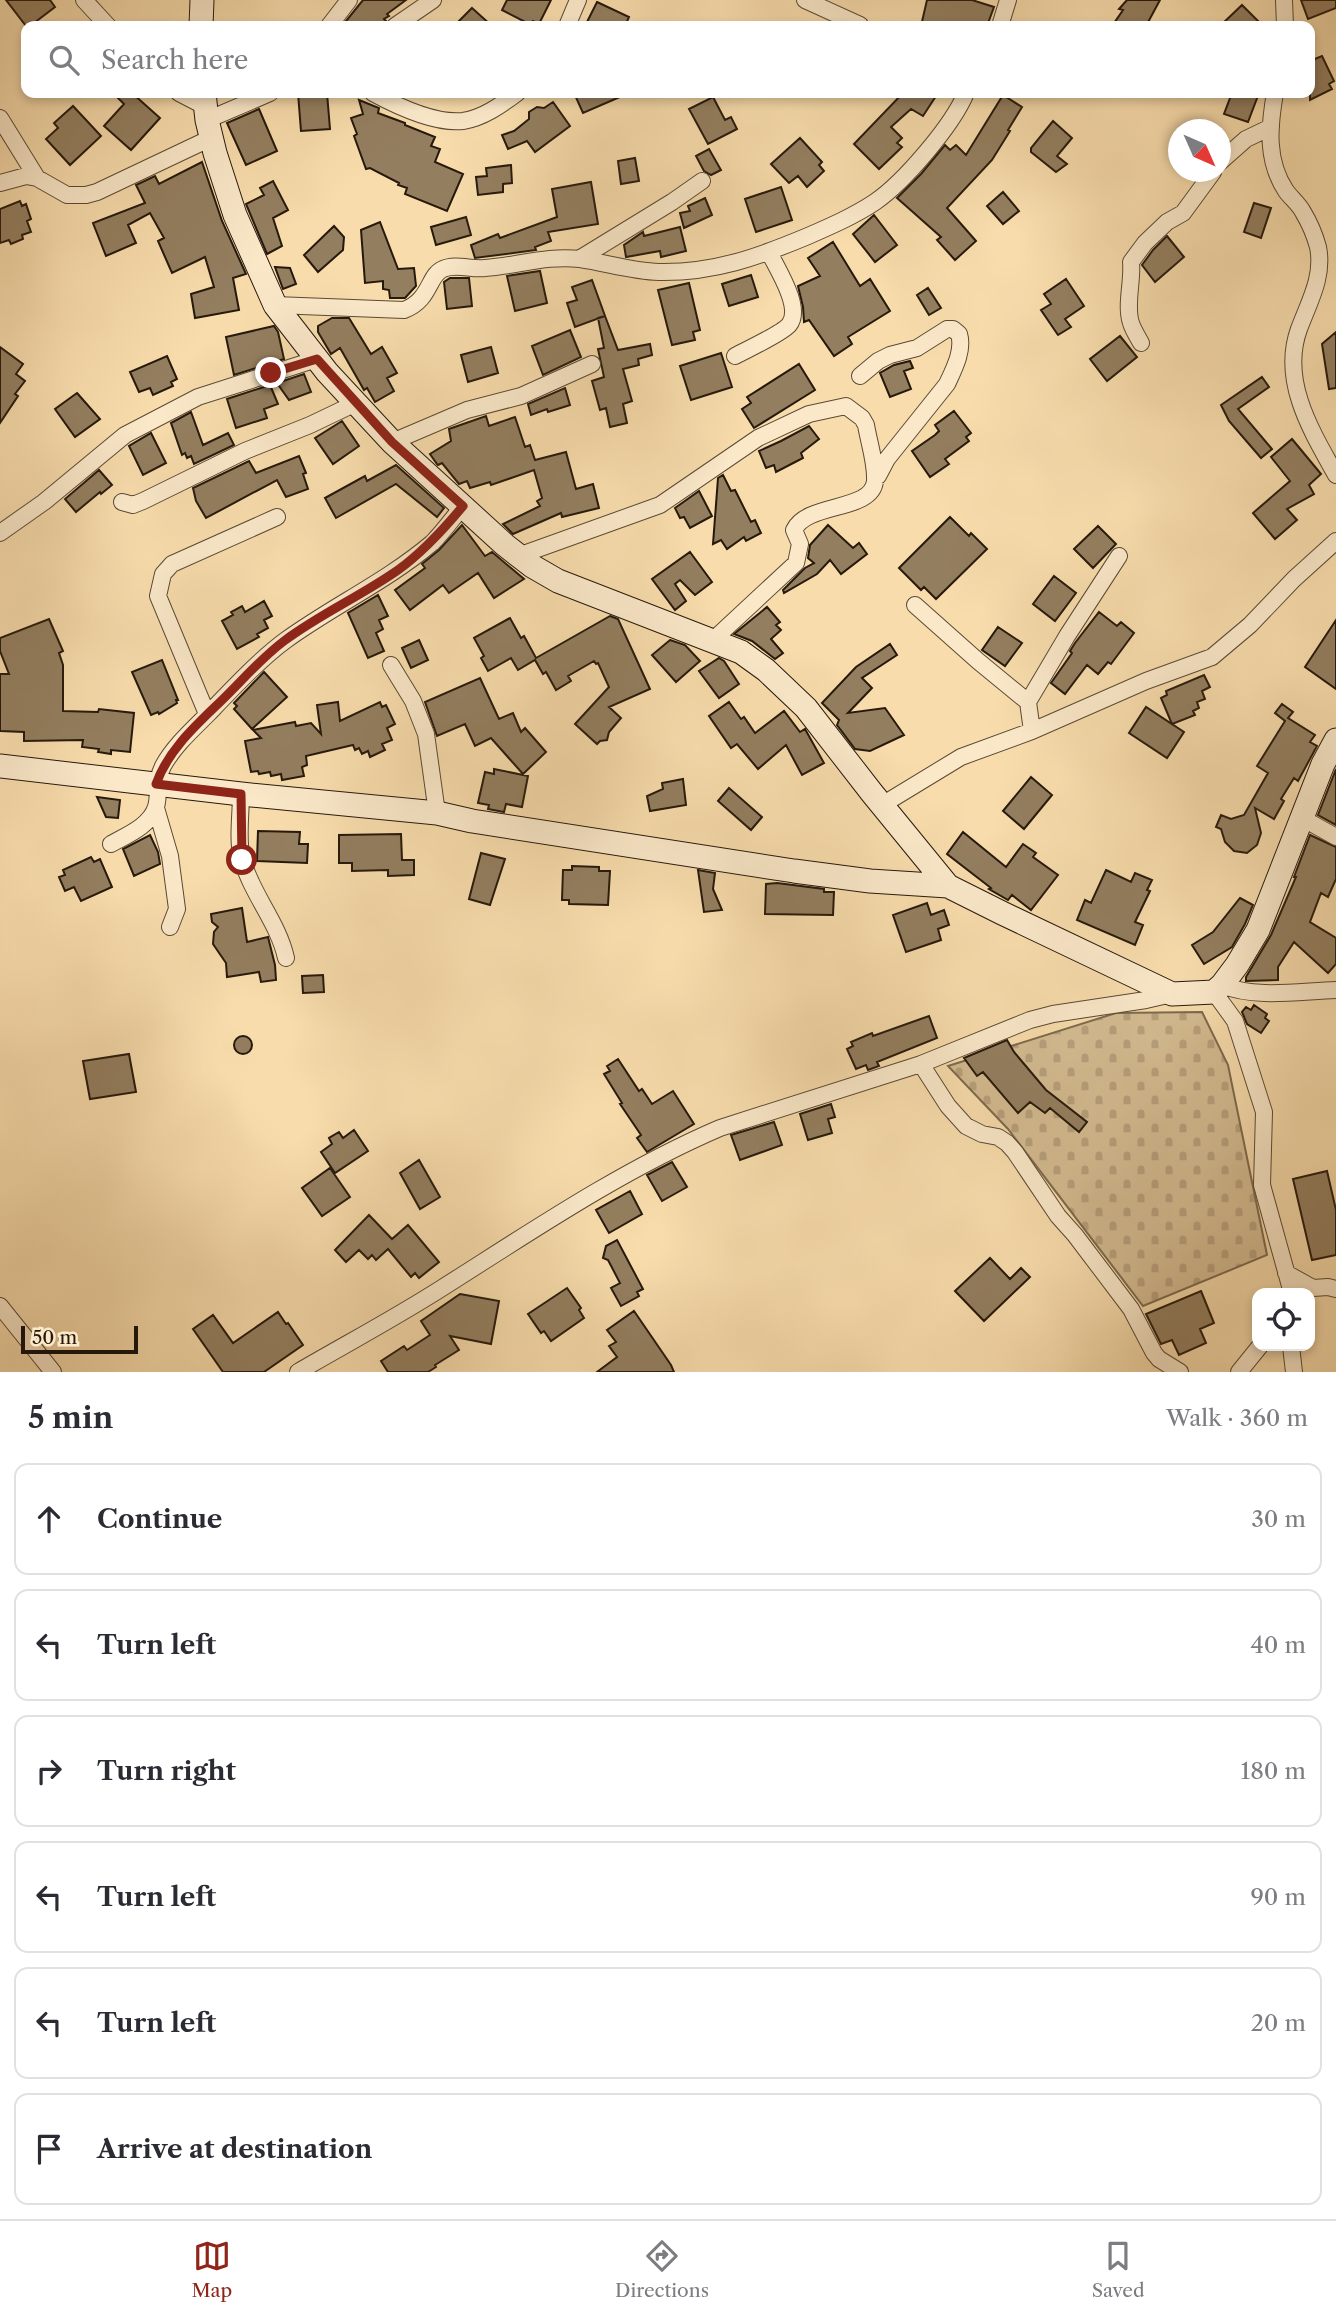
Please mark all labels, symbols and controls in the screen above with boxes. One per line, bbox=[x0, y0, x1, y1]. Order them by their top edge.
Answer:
search box bbox=[21, 21, 1315, 98]
icon: search bbox=[45, 41, 83, 79]
text: Search here bbox=[101, 44, 248, 76]
north arrow bbox=[1168, 119, 1231, 182]
route end bbox=[255, 357, 286, 388]
route start bbox=[226, 844, 257, 875]
map controls bbox=[1252, 1288, 1315, 1351]
button: locate bbox=[1252, 1288, 1315, 1351]
scale bar bbox=[21, 1323, 138, 1355]
text: 50 m bbox=[32, 1326, 77, 1349]
text: 5 min bbox=[28, 1399, 113, 1436]
text: Walk · 360 m bbox=[1166, 1404, 1308, 1432]
icon: ahead bbox=[30, 1500, 68, 1538]
text: Continue bbox=[97, 1503, 222, 1535]
text: 30 m bbox=[1251, 1505, 1306, 1533]
icon: left bbox=[30, 1626, 68, 1664]
text: Turn left bbox=[97, 1629, 216, 1661]
text: 40 m bbox=[1251, 1631, 1306, 1659]
icon: right bbox=[30, 1752, 68, 1790]
text: Turn right bbox=[97, 1755, 236, 1787]
text: 180 m bbox=[1241, 1757, 1306, 1785]
icon: left bbox=[30, 1878, 68, 1916]
text: Turn left bbox=[97, 1881, 216, 1913]
text: 90 m bbox=[1250, 1883, 1306, 1911]
icon: left bbox=[30, 2004, 68, 2042]
text: Turn left bbox=[97, 2007, 216, 2039]
text: 20 m bbox=[1251, 2009, 1306, 2037]
icon: arrive bbox=[30, 2130, 68, 2168]
text: Arrive at destination bbox=[97, 2133, 372, 2165]
tab: Map bbox=[191, 2237, 232, 2302]
tab: Directions bbox=[615, 2237, 709, 2302]
tab: Saved bbox=[1092, 2237, 1145, 2302]

